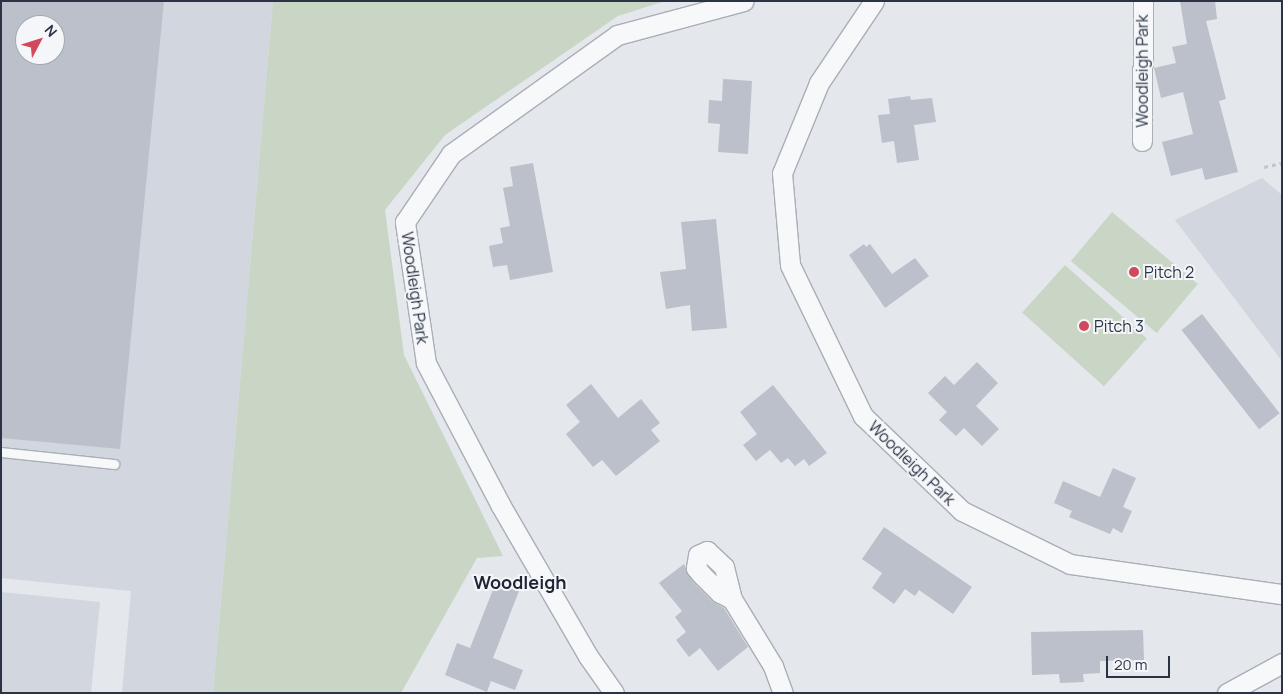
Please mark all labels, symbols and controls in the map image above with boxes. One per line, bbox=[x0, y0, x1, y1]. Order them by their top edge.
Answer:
street label: Woodleigh Park bbox=[1132, 14, 1152, 128]
north arrow bbox=[15, 15, 65, 65]
text: N bbox=[41, 21, 62, 41]
street label: Woodleigh Park bbox=[398, 231, 432, 345]
place label: Pitch 2 bbox=[1144, 262, 1194, 282]
marker: Pitch 2 bbox=[1128, 266, 1140, 278]
place label: Pitch 3 bbox=[1094, 316, 1144, 336]
marker: Pitch 3 bbox=[1078, 320, 1090, 332]
street label: Woodleigh Park bbox=[865, 417, 959, 509]
district label: Woodleigh bbox=[473, 571, 567, 593]
scale bar bbox=[1108, 646, 1172, 678]
text: 20 m bbox=[1114, 654, 1147, 675]

